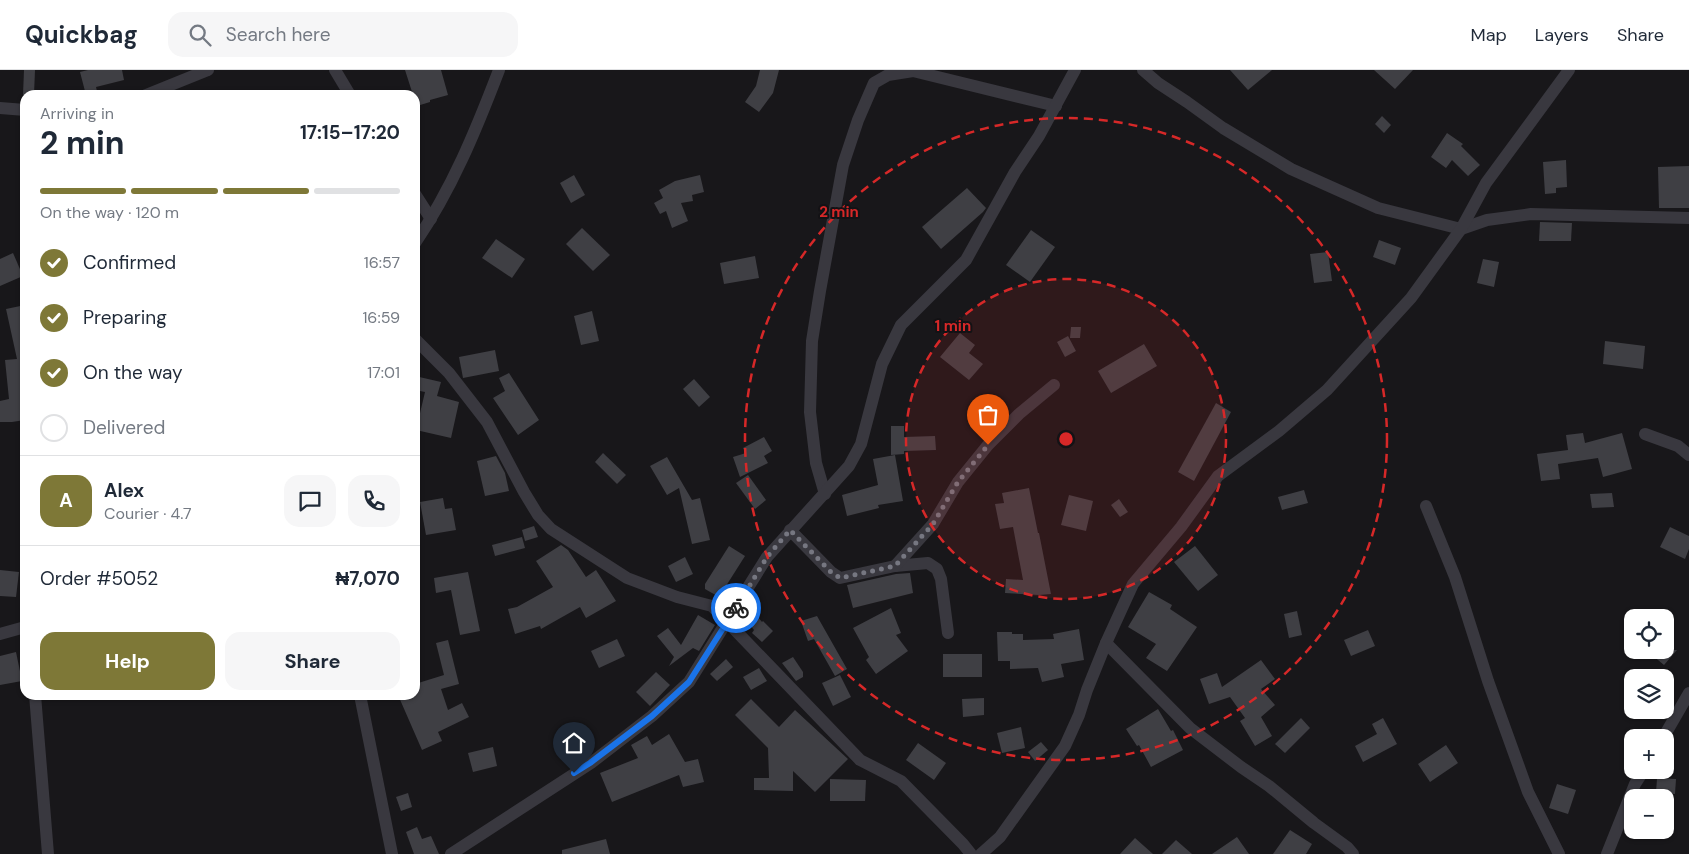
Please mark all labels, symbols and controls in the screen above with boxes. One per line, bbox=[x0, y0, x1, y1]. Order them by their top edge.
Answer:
search box bbox=[168, 12, 518, 57]
text: Quickbag bbox=[25, 19, 138, 50]
icon: search bbox=[186, 21, 214, 49]
text: Search here bbox=[226, 22, 331, 47]
text: Map bbox=[1471, 23, 1507, 47]
text: Layers bbox=[1535, 23, 1589, 47]
text: Share bbox=[1617, 23, 1664, 47]
text: Arriving in bbox=[40, 103, 114, 124]
text: 17:15–17:20 bbox=[300, 120, 400, 145]
text: 2 min bbox=[40, 122, 125, 164]
text: On the way · 120 m bbox=[40, 202, 179, 223]
text: 2 min bbox=[819, 202, 859, 222]
icon: check bbox=[40, 249, 68, 277]
text: Confirmed bbox=[83, 250, 176, 275]
text: 16:57 bbox=[364, 252, 400, 273]
icon: check bbox=[40, 304, 68, 332]
text: Preparing bbox=[83, 305, 167, 330]
text: 16:59 bbox=[362, 307, 400, 328]
text: 1 min bbox=[935, 316, 971, 336]
icon: check bbox=[40, 359, 68, 387]
text: On the way bbox=[83, 360, 183, 385]
text: 17:01 bbox=[367, 362, 400, 383]
pin bbox=[967, 394, 1009, 445]
icon: bag bbox=[974, 401, 1002, 429]
text: Delivered bbox=[83, 415, 165, 440]
centre of rings bbox=[1057, 430, 1075, 448]
button: chat bbox=[284, 475, 336, 527]
button: phone bbox=[348, 475, 400, 527]
text: Alex bbox=[104, 478, 144, 503]
text: A bbox=[59, 488, 73, 513]
text: Courier · 4.7 bbox=[104, 503, 192, 524]
text: Order #5052 bbox=[40, 566, 158, 591]
text: ₦7,070 bbox=[336, 566, 400, 591]
courier bbox=[711, 583, 761, 633]
icon: bike bbox=[722, 594, 750, 622]
map controls bbox=[1624, 609, 1674, 839]
button: locate bbox=[1624, 609, 1674, 659]
button: Help bbox=[40, 632, 215, 690]
button: Share bbox=[225, 632, 400, 690]
button: layers bbox=[1624, 669, 1674, 719]
pin bbox=[553, 722, 595, 773]
icon: home bbox=[560, 729, 588, 757]
button: + bbox=[1624, 729, 1674, 779]
button: − bbox=[1624, 789, 1674, 839]

